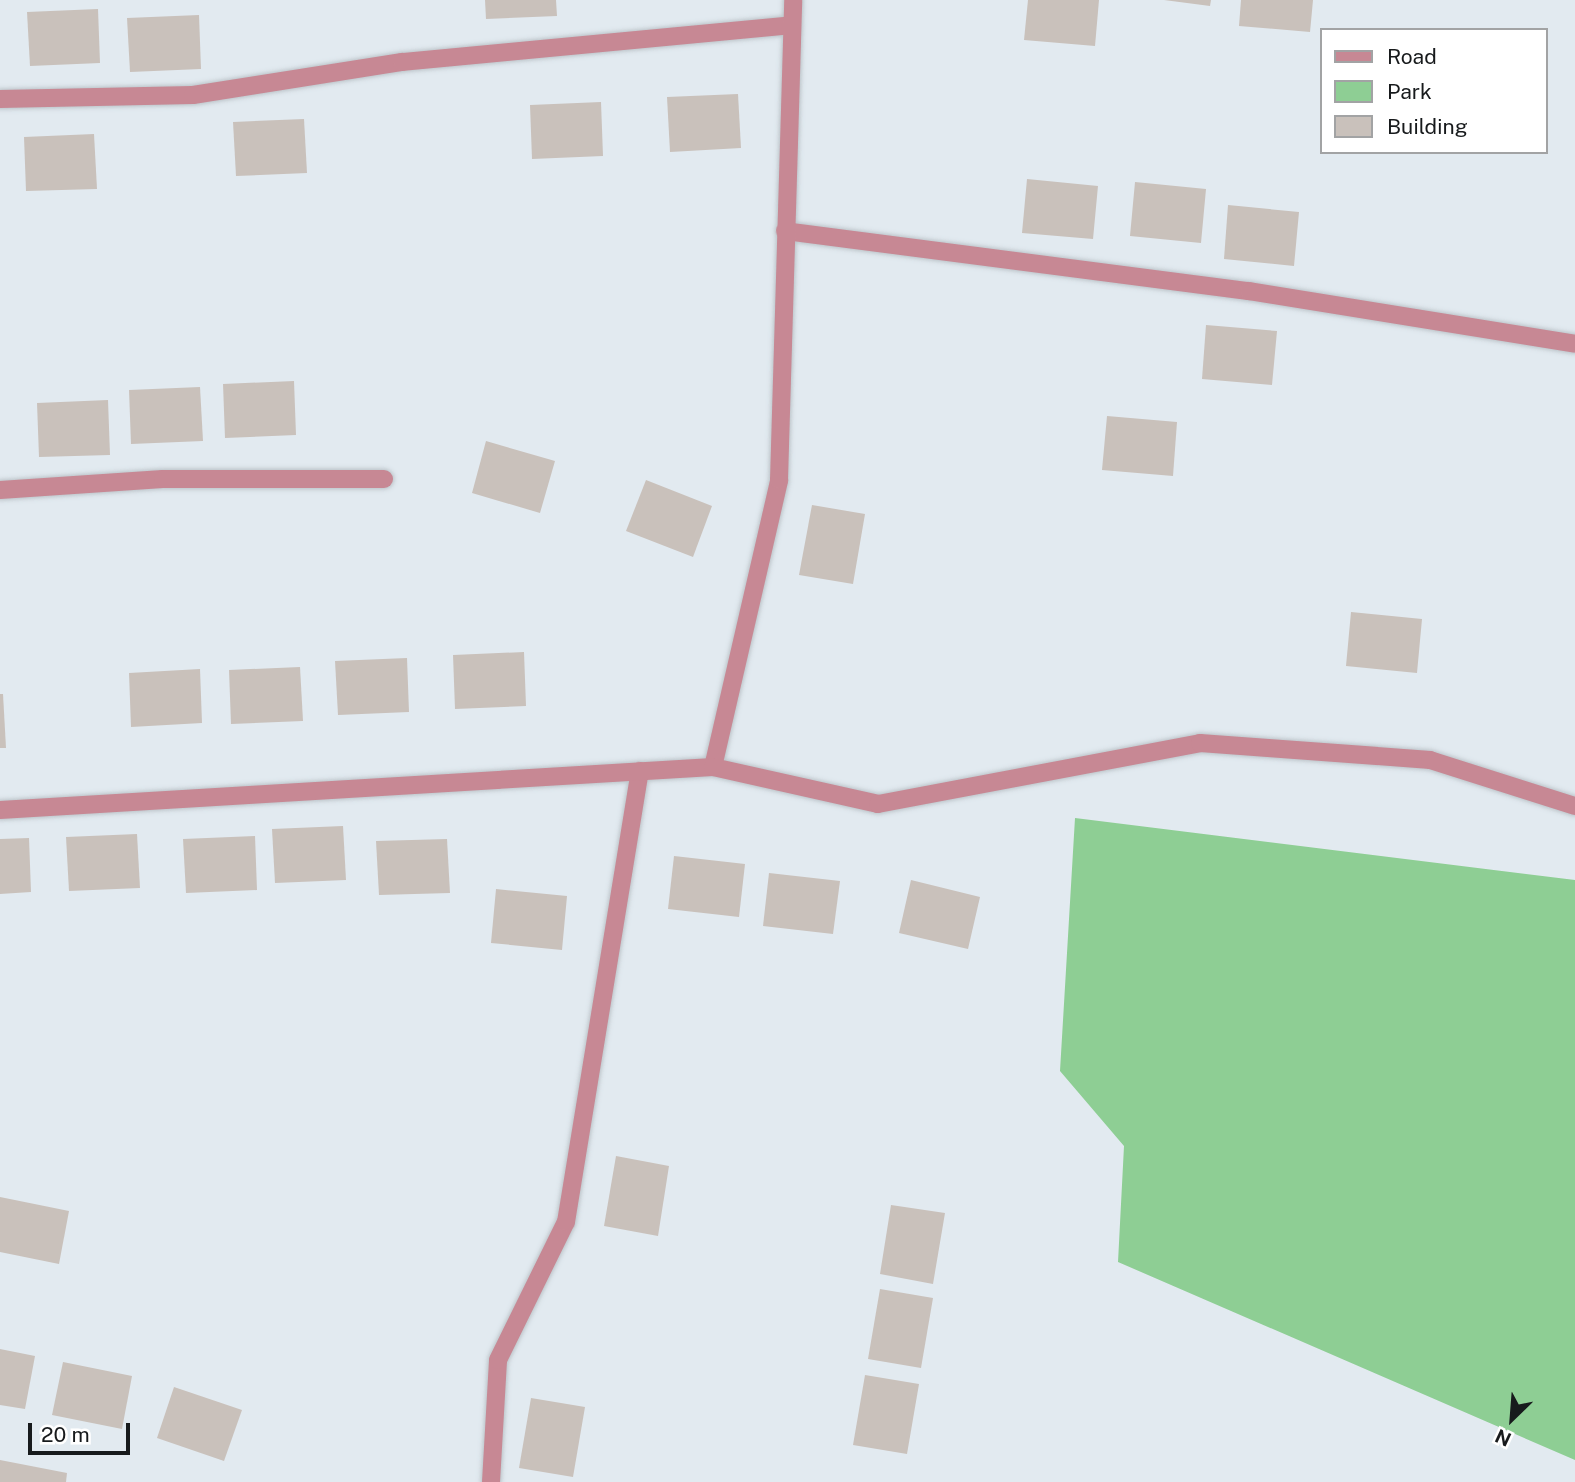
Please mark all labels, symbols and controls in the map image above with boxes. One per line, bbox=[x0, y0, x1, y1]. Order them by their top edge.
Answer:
legend bbox=[1320, 28, 1547, 154]
text: Road bbox=[1387, 44, 1437, 69]
text: Park bbox=[1387, 79, 1432, 104]
text: Building bbox=[1387, 114, 1468, 139]
north arrow bbox=[1477, 1384, 1547, 1454]
scale bar bbox=[32, 1408, 133, 1452]
text: 20 m bbox=[41, 1422, 90, 1447]
text: N bbox=[1492, 1425, 1515, 1451]

